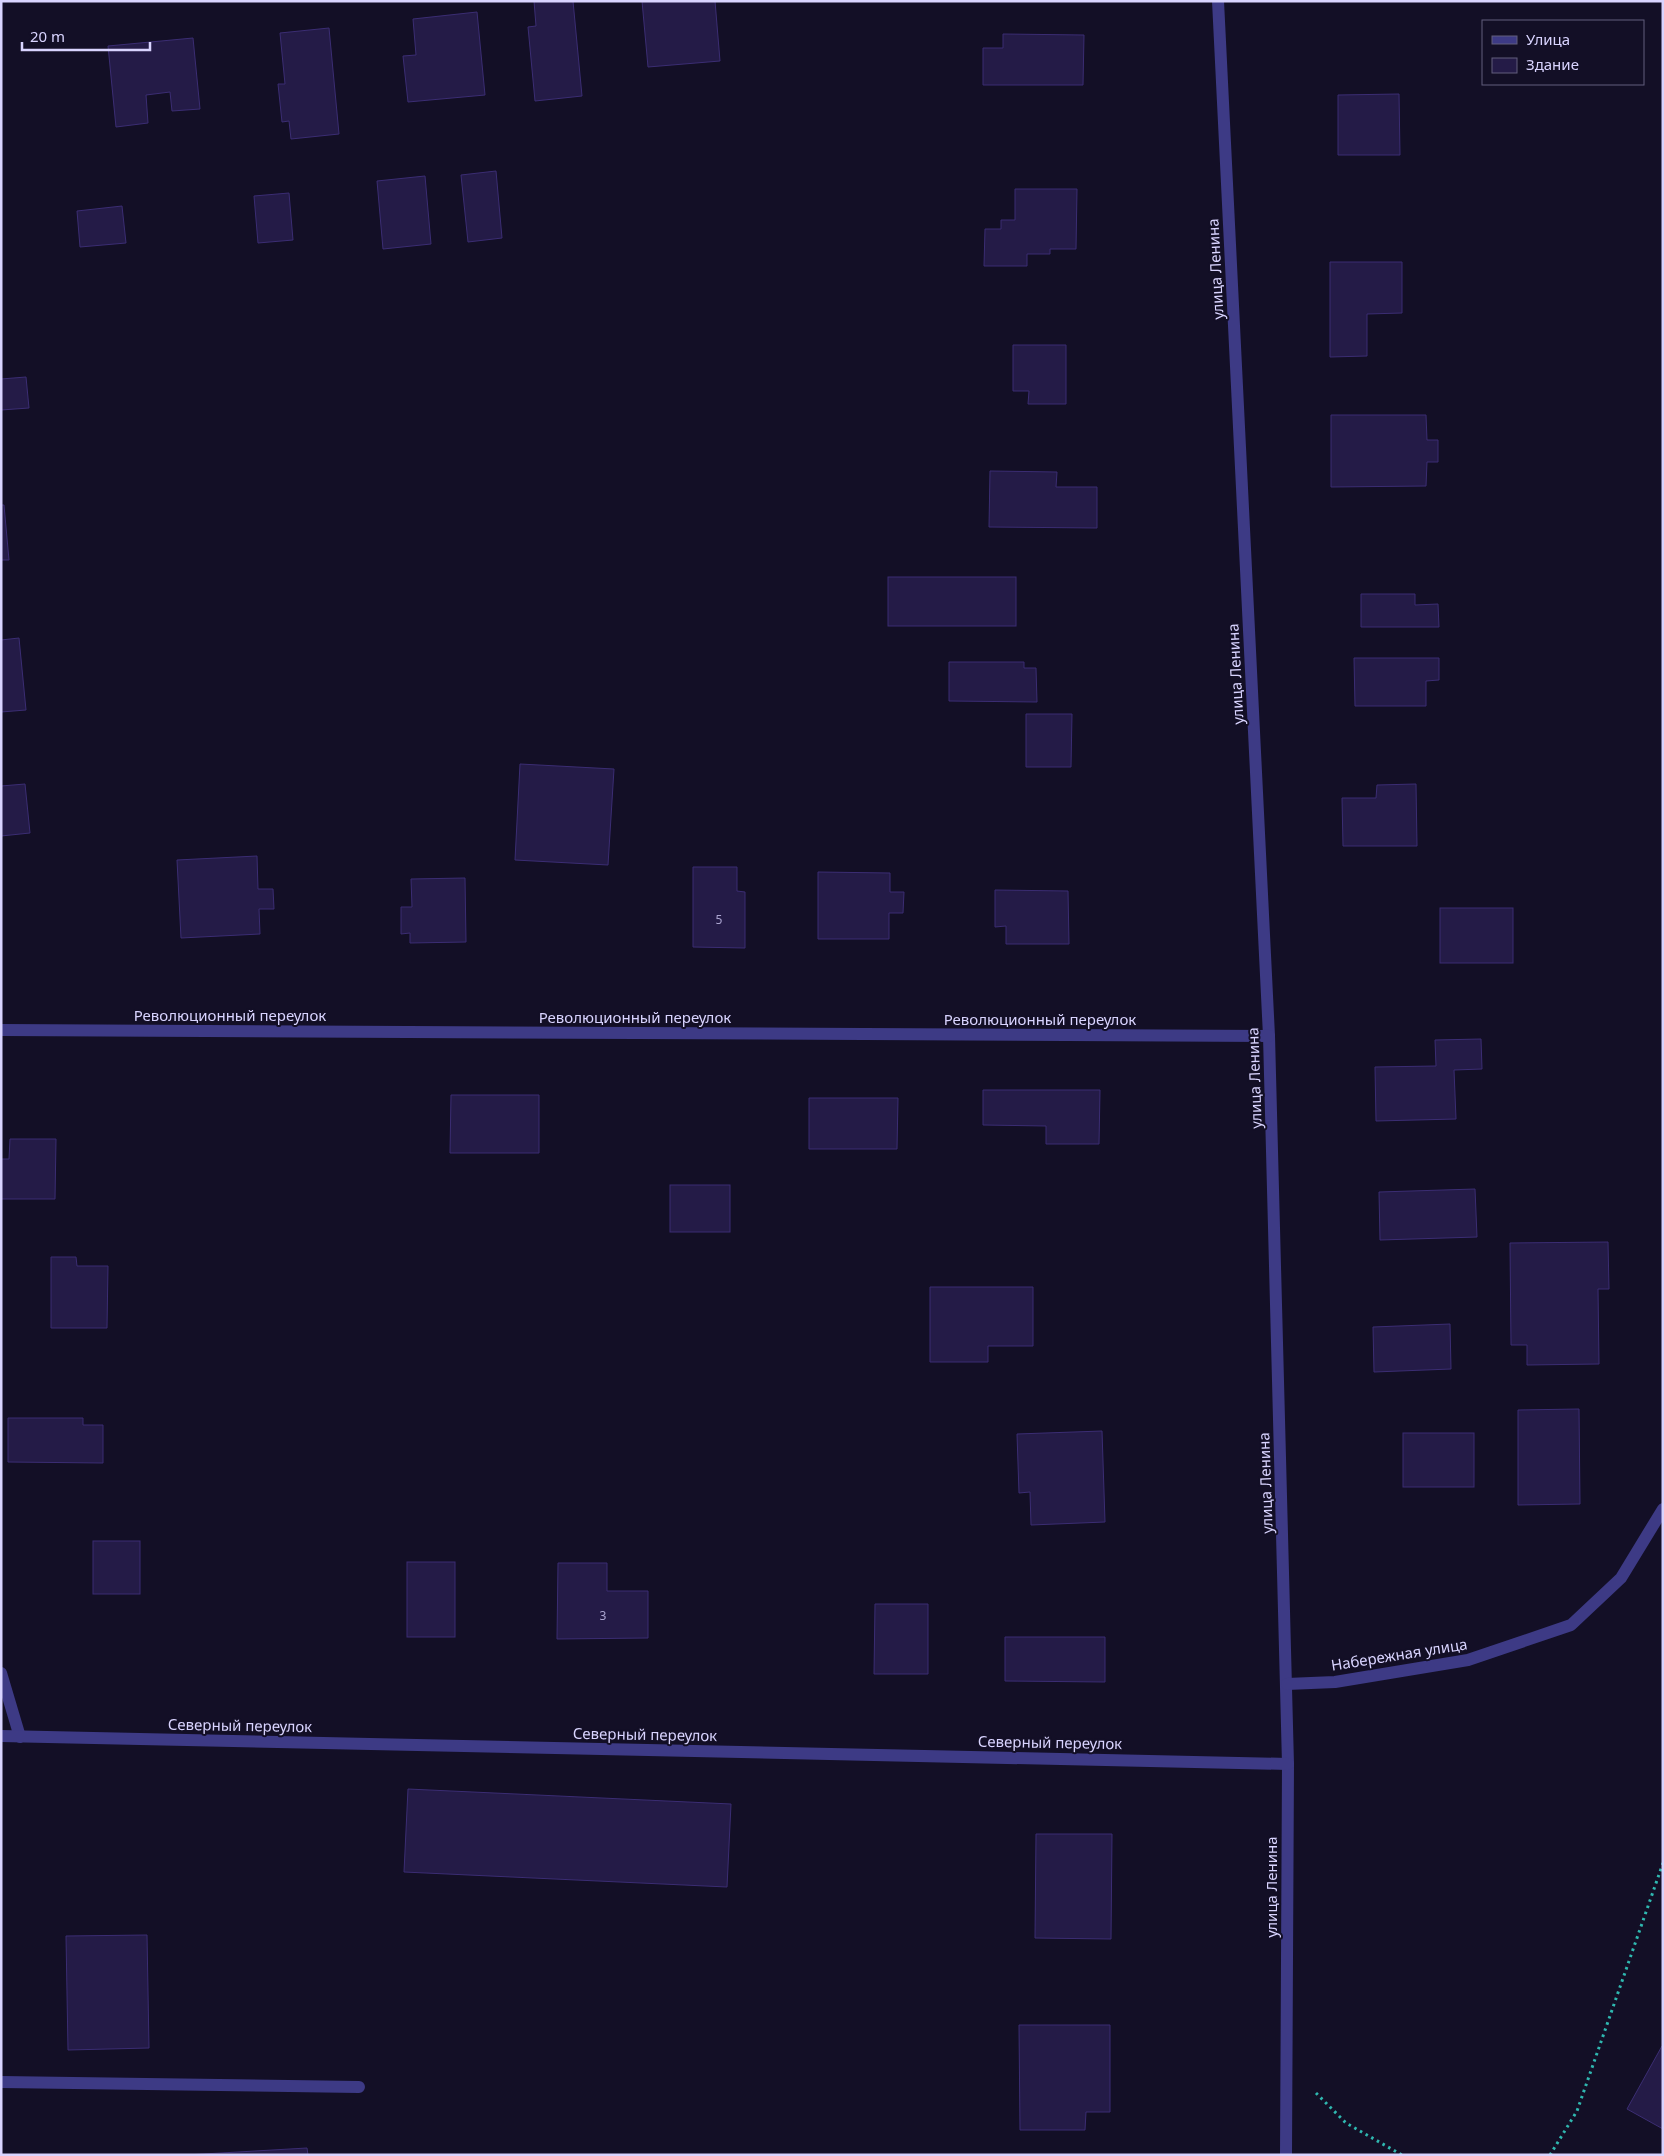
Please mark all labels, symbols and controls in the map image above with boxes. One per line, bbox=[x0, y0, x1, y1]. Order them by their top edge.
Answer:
scale bar bbox=[22, 20, 150, 52]
legend bbox=[1482, 20, 1644, 85]
text: 20 m bbox=[30, 26, 65, 46]
text: Улица bbox=[1526, 29, 1570, 49]
text: Здание bbox=[1526, 54, 1579, 74]
street label: улица Ленина bbox=[1202, 218, 1228, 320]
street label: улица Ленина bbox=[1222, 623, 1248, 725]
house number: 5 bbox=[716, 911, 723, 928]
street label: Революционный переулок bbox=[134, 1005, 326, 1025]
street label: Революционный переулок bbox=[539, 1007, 731, 1027]
street label: Революционный переулок bbox=[944, 1009, 1136, 1029]
street label: улица Ленина bbox=[1242, 1027, 1266, 1129]
street label: улица Ленина bbox=[1253, 1432, 1277, 1534]
house number: 3 bbox=[600, 1607, 607, 1624]
street label: Набережная улица bbox=[1329, 1633, 1469, 1675]
street label: Северный переулок bbox=[168, 1714, 312, 1736]
street label: Северный переулок bbox=[573, 1723, 717, 1745]
street label: Северный переулок bbox=[978, 1731, 1122, 1753]
street label: улица Ленина bbox=[1261, 1836, 1281, 1938]

